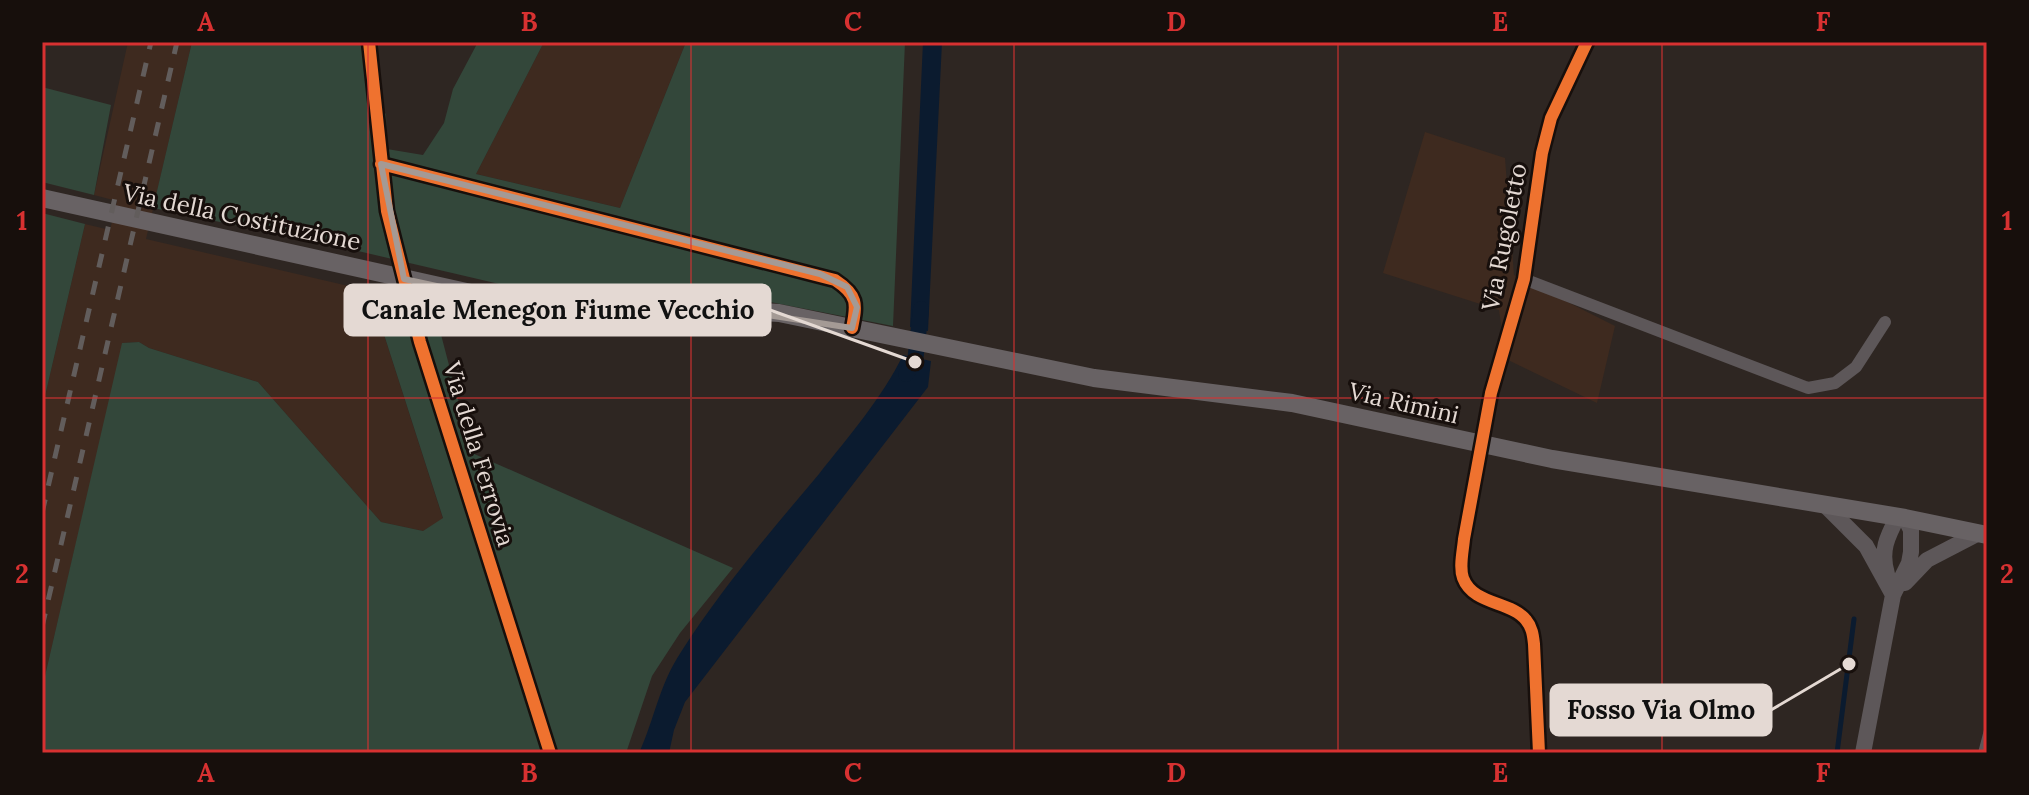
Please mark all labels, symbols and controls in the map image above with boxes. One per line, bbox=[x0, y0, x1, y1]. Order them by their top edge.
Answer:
text: A bbox=[197, 5, 215, 38]
text: B bbox=[520, 5, 538, 38]
text: C bbox=[844, 5, 862, 38]
text: D bbox=[1166, 5, 1186, 38]
text: E bbox=[1492, 5, 1508, 38]
text: F bbox=[1816, 5, 1831, 38]
street label: Via Rugoletto bbox=[1474, 161, 1533, 314]
street label: Via della Costituzione bbox=[119, 176, 364, 257]
text: 1 bbox=[17, 204, 27, 237]
text: 1 bbox=[2002, 204, 2012, 237]
callout: Canale Menegon Fiume Vecchio bbox=[345, 285, 770, 335]
text: Canale Menegon Fiume Vecchio bbox=[362, 293, 754, 326]
street label: Via della Ferrovia bbox=[436, 357, 522, 550]
street label: Via Rimini bbox=[1345, 375, 1462, 431]
text: 2 bbox=[15, 557, 29, 590]
text: 2 bbox=[2000, 557, 2014, 590]
callout: Fosso Via Olmo bbox=[1551, 685, 1771, 735]
text: Fosso Via Olmo bbox=[1567, 693, 1755, 726]
text: A bbox=[197, 756, 215, 789]
text: B bbox=[520, 756, 538, 789]
text: C bbox=[844, 756, 862, 789]
text: D bbox=[1166, 756, 1186, 789]
text: E bbox=[1492, 756, 1508, 789]
text: F bbox=[1816, 756, 1831, 789]

